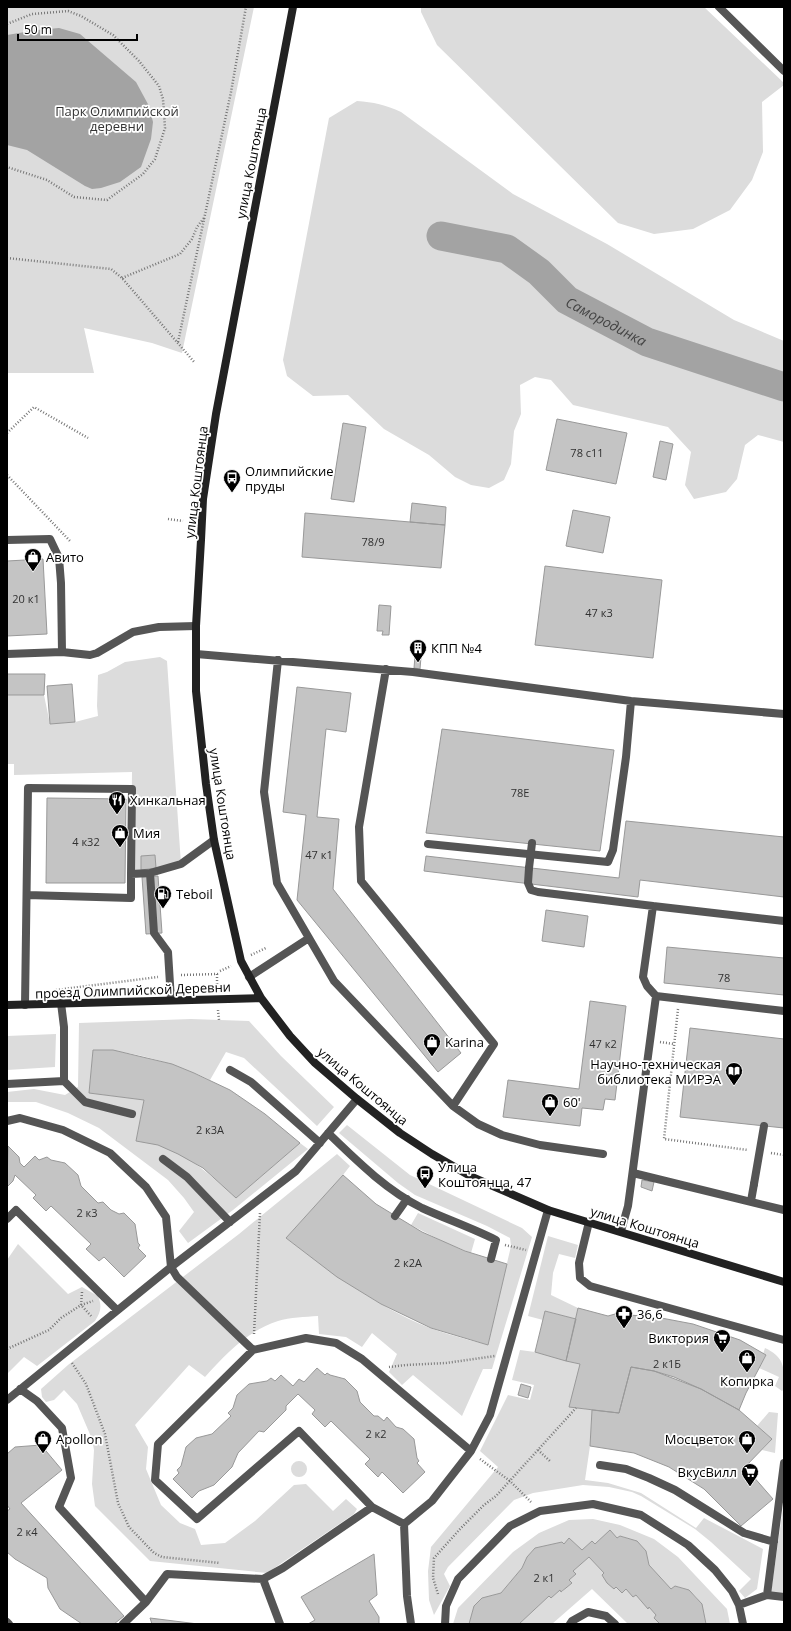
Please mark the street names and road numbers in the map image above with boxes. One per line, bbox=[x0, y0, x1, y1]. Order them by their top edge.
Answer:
street label: улица Коштоянца bbox=[231, 106, 271, 220]
street label: улица Коштоянца bbox=[180, 425, 212, 539]
street label: улица Коштоянца bbox=[205, 747, 241, 861]
street label: проезд Олимпийской Деревни bbox=[35, 978, 231, 1002]
street label: улица Коштоянца bbox=[314, 1043, 412, 1129]
street label: улица Коштоянца bbox=[588, 1202, 702, 1252]

